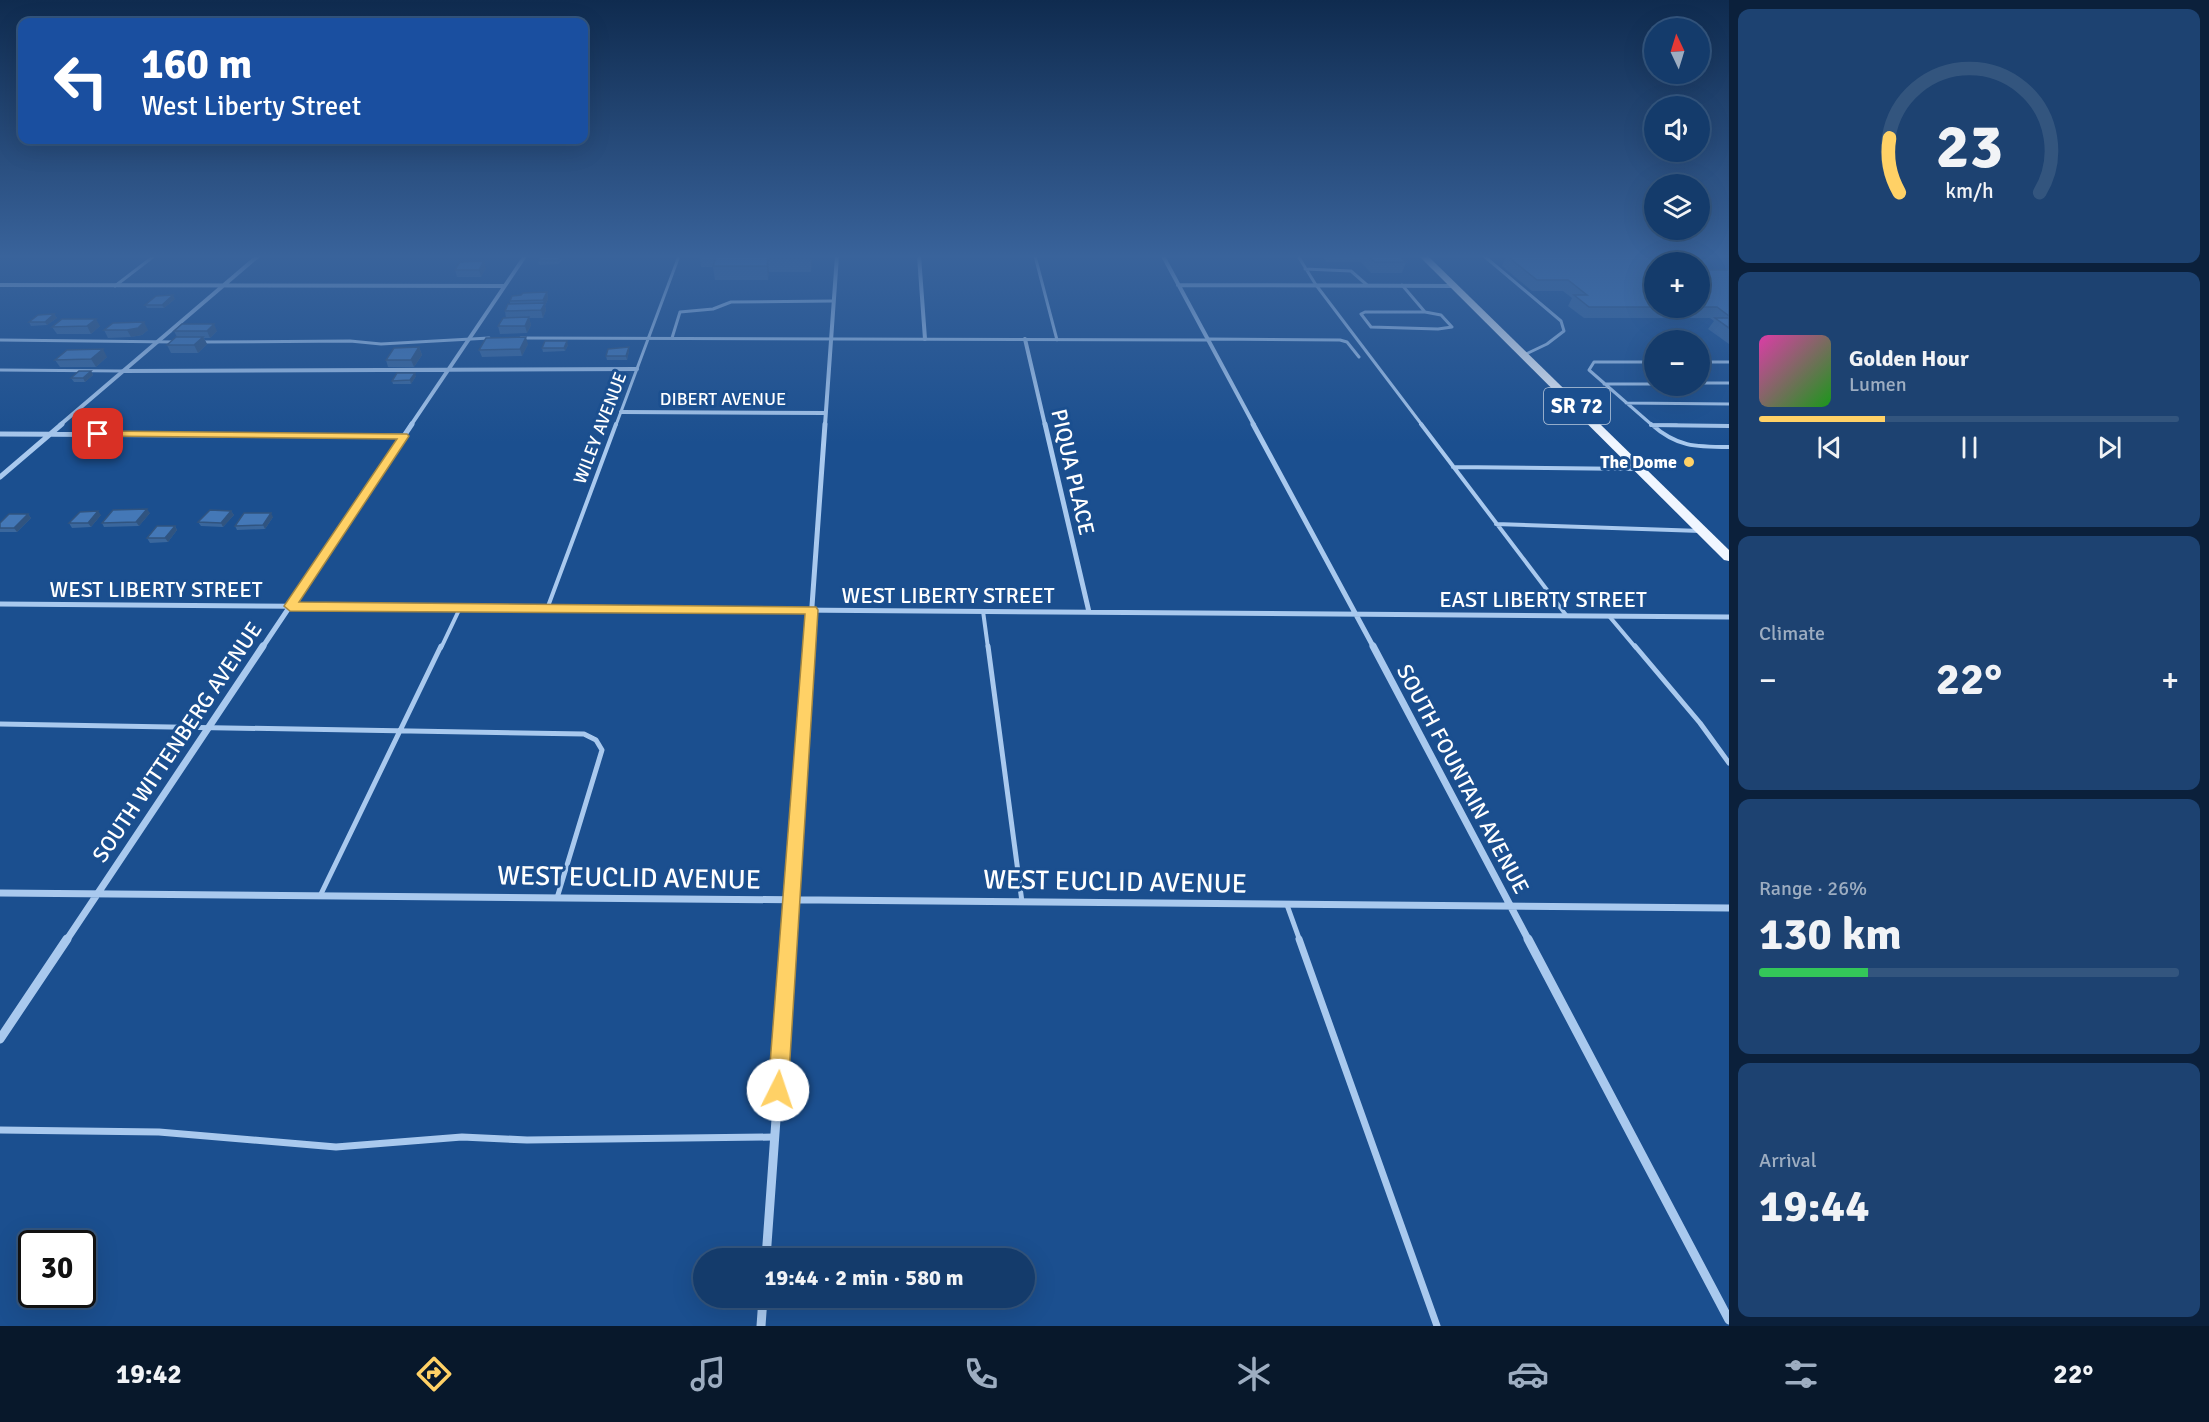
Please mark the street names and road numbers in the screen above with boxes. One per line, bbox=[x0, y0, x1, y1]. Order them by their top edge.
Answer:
street label: WILEY AVENUE bbox=[569, 369, 631, 487]
street label: DIBERT AVENUE bbox=[660, 388, 786, 410]
road number: SR 72 bbox=[1544, 388, 1610, 424]
street label: PIQUA PLACE bbox=[1045, 406, 1101, 538]
street label: WEST LIBERTY STREET bbox=[50, 576, 263, 603]
street label: WEST LIBERTY STREET bbox=[842, 582, 1055, 609]
street label: EAST LIBERTY STREET bbox=[1439, 586, 1647, 613]
street label: SOUTH WITTENBERG AVENUE bbox=[86, 617, 268, 867]
street label: SOUTH FOUNTAIN AVENUE bbox=[1391, 660, 1535, 898]
street label: WEST EUCLID AVENUE bbox=[497, 859, 761, 897]
street label: WEST EUCLID AVENUE bbox=[983, 863, 1247, 901]

